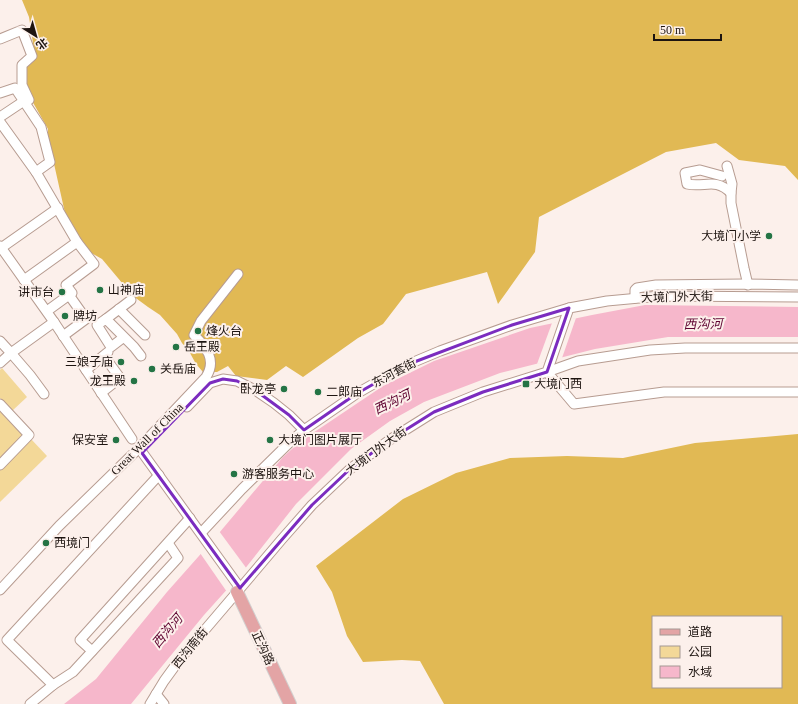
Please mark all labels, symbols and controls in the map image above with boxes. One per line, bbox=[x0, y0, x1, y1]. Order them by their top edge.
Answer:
north arrow bbox=[16, 16, 56, 56]
scale bar bbox=[654, 16, 721, 42]
text: 50 m bbox=[660, 23, 685, 37]
text: 北 bbox=[34, 36, 50, 52]
place label: 大境门小学 bbox=[701, 229, 761, 243]
marker: 大境门小学 bbox=[764, 231, 774, 241]
place label: 山神庙 bbox=[108, 283, 144, 297]
place label: 讲市台 bbox=[18, 285, 54, 299]
marker: 山神庙 bbox=[95, 285, 105, 295]
marker: 讲市台 bbox=[57, 287, 67, 297]
street label: 大境门外大街 bbox=[641, 289, 713, 305]
place label: 牌坊 bbox=[73, 309, 97, 323]
marker: 牌坊 bbox=[60, 311, 70, 321]
water label: 西沟河 bbox=[683, 316, 726, 332]
place label: 烽火台 bbox=[206, 324, 242, 338]
marker: 烽火台 bbox=[193, 326, 203, 336]
place label: 岳王殿 bbox=[184, 340, 220, 354]
marker: 岳王殿 bbox=[171, 342, 181, 352]
place label: 三娘子庙 bbox=[65, 355, 113, 369]
street label: 东河套街 bbox=[370, 356, 418, 390]
marker: 三娘子庙 bbox=[116, 357, 126, 367]
place label: 关岳庙 bbox=[160, 362, 196, 376]
marker: 关岳庙 bbox=[147, 364, 157, 374]
place label: 龙王殿 bbox=[90, 374, 126, 388]
marker: 龙王殿 bbox=[129, 376, 139, 386]
place label: 大境门西 bbox=[534, 377, 582, 391]
marker: 大境门西 bbox=[521, 379, 531, 389]
place label: 卧龙亭 bbox=[240, 382, 276, 396]
marker: 卧龙亭 bbox=[279, 384, 289, 394]
place label: 二郎庙 bbox=[326, 385, 362, 399]
water label: 西沟河 bbox=[371, 385, 416, 417]
marker: 二郎庙 bbox=[313, 387, 323, 397]
street label: Great Wall of China bbox=[108, 399, 187, 478]
street label: 大境门外大街 bbox=[343, 424, 409, 478]
place label: 保安室 bbox=[72, 433, 108, 447]
place label: 大境门图片展厅 bbox=[278, 433, 362, 447]
marker: 保安室 bbox=[111, 435, 121, 445]
marker: 大境门图片展厅 bbox=[265, 435, 275, 445]
place label: 游客服务中心 bbox=[242, 467, 314, 481]
marker: 游客服务中心 bbox=[229, 469, 239, 479]
place label: 西境门 bbox=[54, 536, 90, 550]
marker: 西境门 bbox=[41, 538, 51, 548]
water label: 西沟河 bbox=[149, 609, 187, 651]
legend bbox=[652, 616, 782, 688]
street label: 西沟南街 bbox=[169, 625, 211, 671]
text: 道路 bbox=[688, 625, 712, 639]
street label: 正沟路 bbox=[249, 629, 277, 667]
text: 公园 bbox=[688, 645, 712, 659]
text: 水域 bbox=[688, 665, 712, 679]

